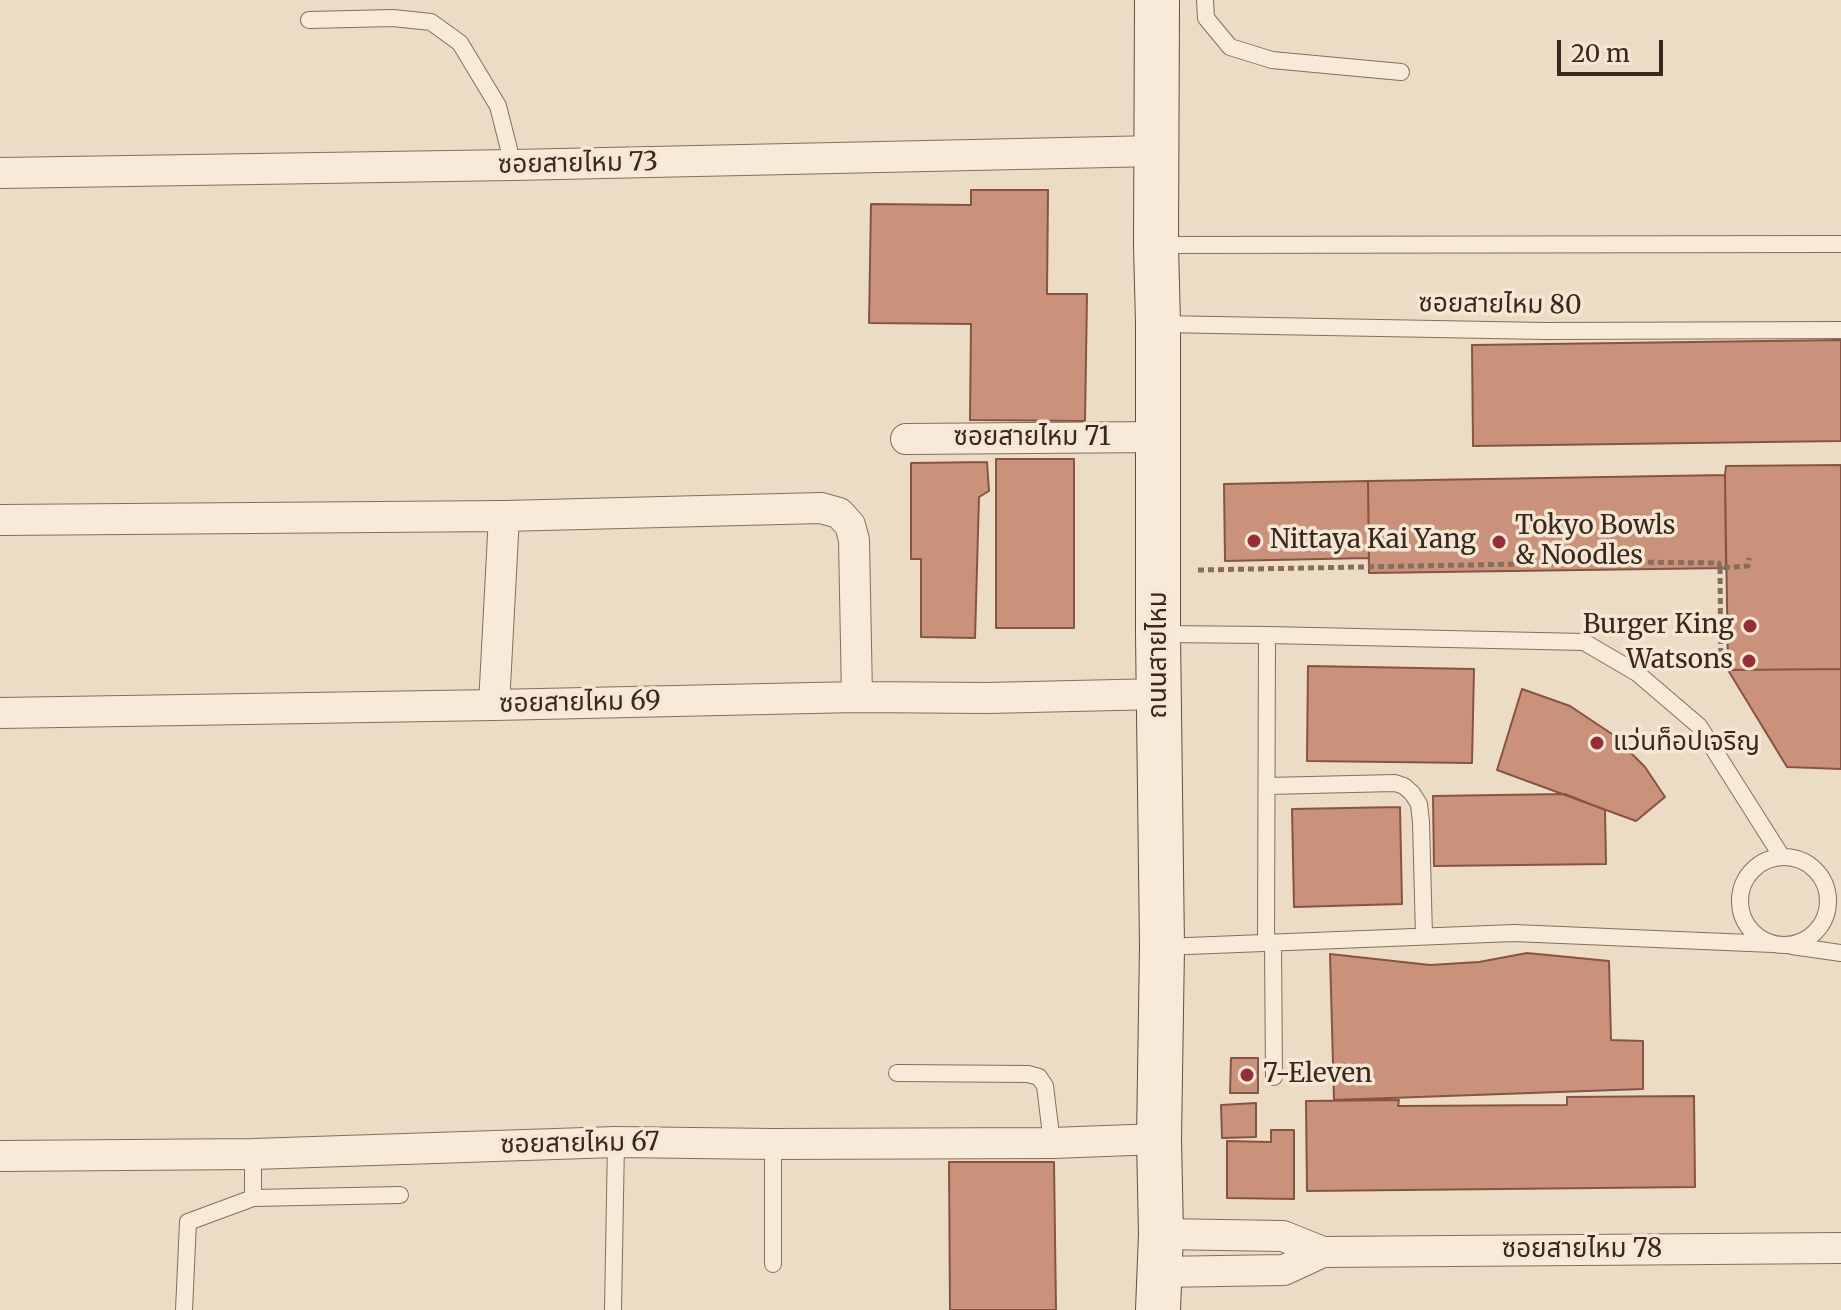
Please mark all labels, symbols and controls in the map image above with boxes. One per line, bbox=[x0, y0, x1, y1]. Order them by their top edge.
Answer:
scale bar bbox=[1561, 24, 1667, 74]
text: 20 m bbox=[1571, 38, 1630, 69]
street label: ซอยสายไหม 73 bbox=[498, 147, 658, 181]
street label: ซอยสายไหม 80 bbox=[1418, 288, 1582, 322]
street label: ซอยสายไหม 71 bbox=[953, 422, 1111, 454]
place label: Tokyo Bowls & Noodles bbox=[1515, 511, 1675, 572]
place label: Nittaya Kai Yang bbox=[1270, 525, 1476, 557]
marker: Nittaya Kai Yang bbox=[1245, 532, 1263, 550]
marker: Tokyo Bowls & Noodles bbox=[1490, 533, 1508, 551]
street label: ถนนสายไหม bbox=[1143, 591, 1175, 719]
place label: Burger King bbox=[1583, 610, 1734, 642]
marker: Burger King bbox=[1741, 617, 1759, 635]
place label: Watsons bbox=[1626, 645, 1733, 677]
marker: Watsons bbox=[1740, 652, 1758, 670]
street label: ซอยสายไหม 69 bbox=[499, 686, 661, 720]
place label: แว่นท็อปเจริญ bbox=[1613, 727, 1760, 759]
marker: แว่นท็อปเจริญ bbox=[1588, 734, 1606, 752]
place label: 7-Eleven bbox=[1263, 1059, 1372, 1091]
marker: 7-Eleven bbox=[1238, 1066, 1256, 1084]
street label: ซอยสายไหม 67 bbox=[500, 1127, 660, 1161]
street label: ซอยสายไหม 78 bbox=[1502, 1234, 1662, 1266]

